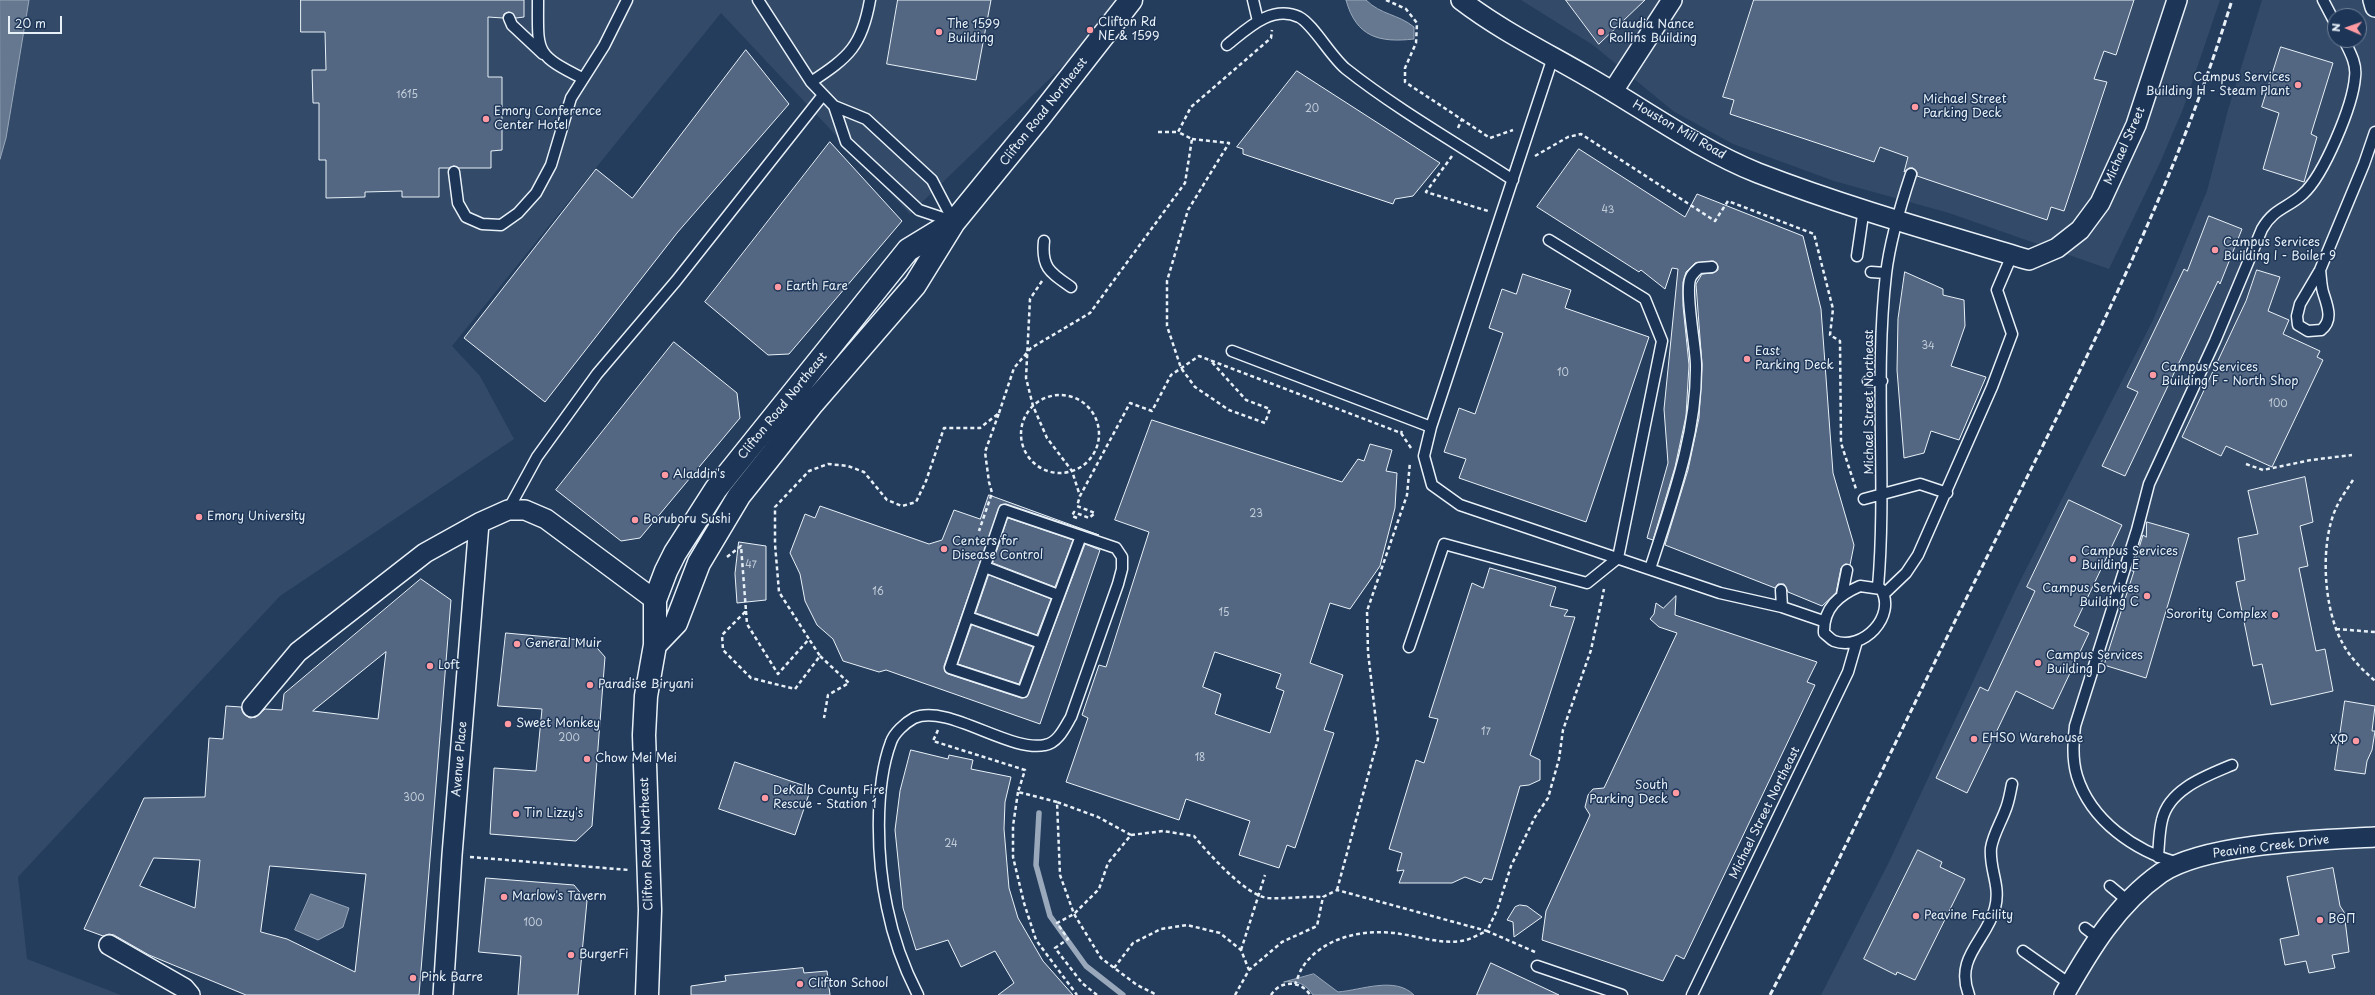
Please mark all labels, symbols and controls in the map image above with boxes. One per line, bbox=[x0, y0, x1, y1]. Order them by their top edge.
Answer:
scale bar bbox=[10, 8, 64, 34]
north arrow bbox=[2327, 8, 2367, 48]
text: 20 m bbox=[15, 14, 46, 32]
place label: Clifton Rd NE & 1599 bbox=[1098, 16, 1159, 44]
place label: The 1599 Building bbox=[947, 18, 1000, 46]
place label: Claudia Nance Rollins Building bbox=[1609, 18, 1697, 46]
text: N bbox=[2327, 23, 2344, 32]
marker: Clifton Rd NE & 1599 bbox=[1085, 25, 1095, 35]
marker: The 1599 Building bbox=[934, 27, 944, 37]
marker: Claudia Nance Rollins Building bbox=[1596, 27, 1606, 37]
street label: Clifton Road Northeast bbox=[997, 55, 1091, 169]
place label: Campus Services Building H - Steam Plant bbox=[2146, 71, 2290, 99]
marker: Campus Services Building H - Steam Plant bbox=[2293, 80, 2303, 90]
house number: 1615 bbox=[396, 89, 418, 101]
place label: Michael Street Parking Deck bbox=[1923, 93, 2007, 121]
street label: Houston Mill Road bbox=[1630, 97, 1728, 163]
marker: Michael Street Parking Deck bbox=[1910, 102, 1920, 112]
house number: 20 bbox=[1305, 103, 1319, 115]
place label: Emory Conference Center Hotel bbox=[494, 105, 601, 133]
street label: Michael Street bbox=[2101, 105, 2149, 187]
marker: Emory Conference Center Hotel bbox=[481, 114, 491, 124]
house number: 43 bbox=[1602, 204, 1614, 216]
place label: Campus Services Building I - Boiler 9 bbox=[2223, 236, 2336, 264]
marker: Campus Services Building I - Boiler 9 bbox=[2210, 245, 2220, 255]
place label: Earth Fare bbox=[786, 280, 848, 294]
marker: Earth Fare bbox=[773, 282, 783, 292]
street label: Michael Street Northeast bbox=[1863, 329, 1877, 475]
house number: 34 bbox=[1921, 340, 1935, 352]
place label: East Parking Deck bbox=[1755, 345, 1834, 373]
street label: Clifton Road Northeast bbox=[735, 350, 831, 462]
marker: East Parking Deck bbox=[1742, 354, 1752, 364]
place label: Campus Services Building F - North Shop bbox=[2161, 361, 2298, 389]
house number: 10 bbox=[1557, 367, 1569, 379]
marker: Campus Services Building F - North Shop bbox=[2148, 370, 2158, 380]
house number: 100 bbox=[2268, 398, 2288, 410]
place label: Aladdin's bbox=[673, 468, 725, 482]
marker: Aladdin's bbox=[660, 470, 670, 480]
house number: 23 bbox=[1249, 508, 1263, 520]
place label: Emory University bbox=[207, 510, 305, 524]
marker: Emory University bbox=[194, 512, 204, 522]
place label: Boruboru Sushi bbox=[643, 513, 731, 527]
marker: Boruboru Sushi bbox=[630, 515, 640, 525]
place label: Centers for Disease Control bbox=[952, 535, 1043, 563]
marker: Centers for Disease Control bbox=[939, 544, 949, 554]
place label: Campus Services Building E bbox=[2081, 545, 2178, 573]
marker: Campus Services Building E bbox=[2068, 554, 2078, 564]
house number: 47 bbox=[745, 559, 757, 571]
place label: Campus Services Building C bbox=[2042, 582, 2139, 610]
house number: 16 bbox=[872, 586, 884, 598]
marker: Campus Services Building C bbox=[2142, 591, 2152, 601]
house number: 15 bbox=[1219, 607, 1229, 619]
place label: Sorority Complex bbox=[2166, 608, 2267, 622]
marker: Sorority Complex bbox=[2270, 610, 2280, 620]
place label: General Muir bbox=[525, 637, 602, 651]
marker: General Muir bbox=[512, 639, 522, 649]
place label: Campus Services Building D bbox=[2046, 649, 2143, 677]
marker: Campus Services Building D bbox=[2033, 658, 2043, 668]
place label: Loft bbox=[438, 659, 460, 673]
marker: Loft bbox=[425, 661, 435, 671]
place label: Paradise Biryani bbox=[598, 678, 694, 692]
marker: Paradise Biryani bbox=[585, 680, 595, 690]
place label: Sweet Monkey bbox=[516, 717, 600, 731]
marker: Sweet Monkey bbox=[503, 719, 513, 729]
street label: Avenue Place bbox=[450, 721, 470, 797]
house number: 17 bbox=[1481, 726, 1491, 738]
house number: 200 bbox=[558, 732, 580, 744]
place label: EHSO Warehouse bbox=[1982, 732, 2083, 746]
marker: EHSO Warehouse bbox=[1969, 734, 1979, 744]
place label: ΧΦ bbox=[2330, 734, 2348, 748]
marker: ΧΦ bbox=[2351, 736, 2361, 746]
street label: Michael Street Northeast bbox=[1727, 745, 1803, 881]
place label: Chow Mei Mei bbox=[595, 752, 677, 766]
house number: 18 bbox=[1195, 752, 1205, 764]
marker: Chow Mei Mei bbox=[582, 754, 592, 764]
street label: Clifton Road Northeast bbox=[637, 777, 657, 911]
place label: South Parking Deck bbox=[1589, 779, 1668, 807]
place label: DeKalb County Fire Rescue - Station 1 bbox=[773, 784, 885, 812]
marker: South Parking Deck bbox=[1671, 788, 1681, 798]
house number: 300 bbox=[403, 792, 425, 804]
marker: DeKalb County Fire Rescue - Station 1 bbox=[760, 793, 770, 803]
place label: Tin Lizzy's bbox=[524, 807, 583, 821]
marker: Tin Lizzy's bbox=[511, 809, 521, 819]
street label: Peavine Creek Drive bbox=[2212, 833, 2330, 861]
house number: 24 bbox=[944, 838, 958, 850]
place label: Marlow's Tavern bbox=[512, 890, 607, 904]
marker: Marlow's Tavern bbox=[499, 892, 509, 902]
place label: Peavine Facility bbox=[1924, 909, 2013, 923]
marker: Peavine Facility bbox=[1911, 911, 1921, 921]
place label: ΒΘΠ bbox=[2328, 913, 2355, 927]
marker: ΒΘΠ bbox=[2315, 915, 2325, 925]
house number: 100 bbox=[523, 917, 543, 929]
place label: BurgerFi bbox=[579, 948, 629, 962]
marker: BurgerFi bbox=[566, 950, 576, 960]
place label: Pink Barre bbox=[421, 971, 483, 985]
marker: Pink Barre bbox=[408, 973, 418, 983]
place label: Clifton School bbox=[808, 977, 889, 991]
marker: Clifton School bbox=[795, 979, 805, 989]

